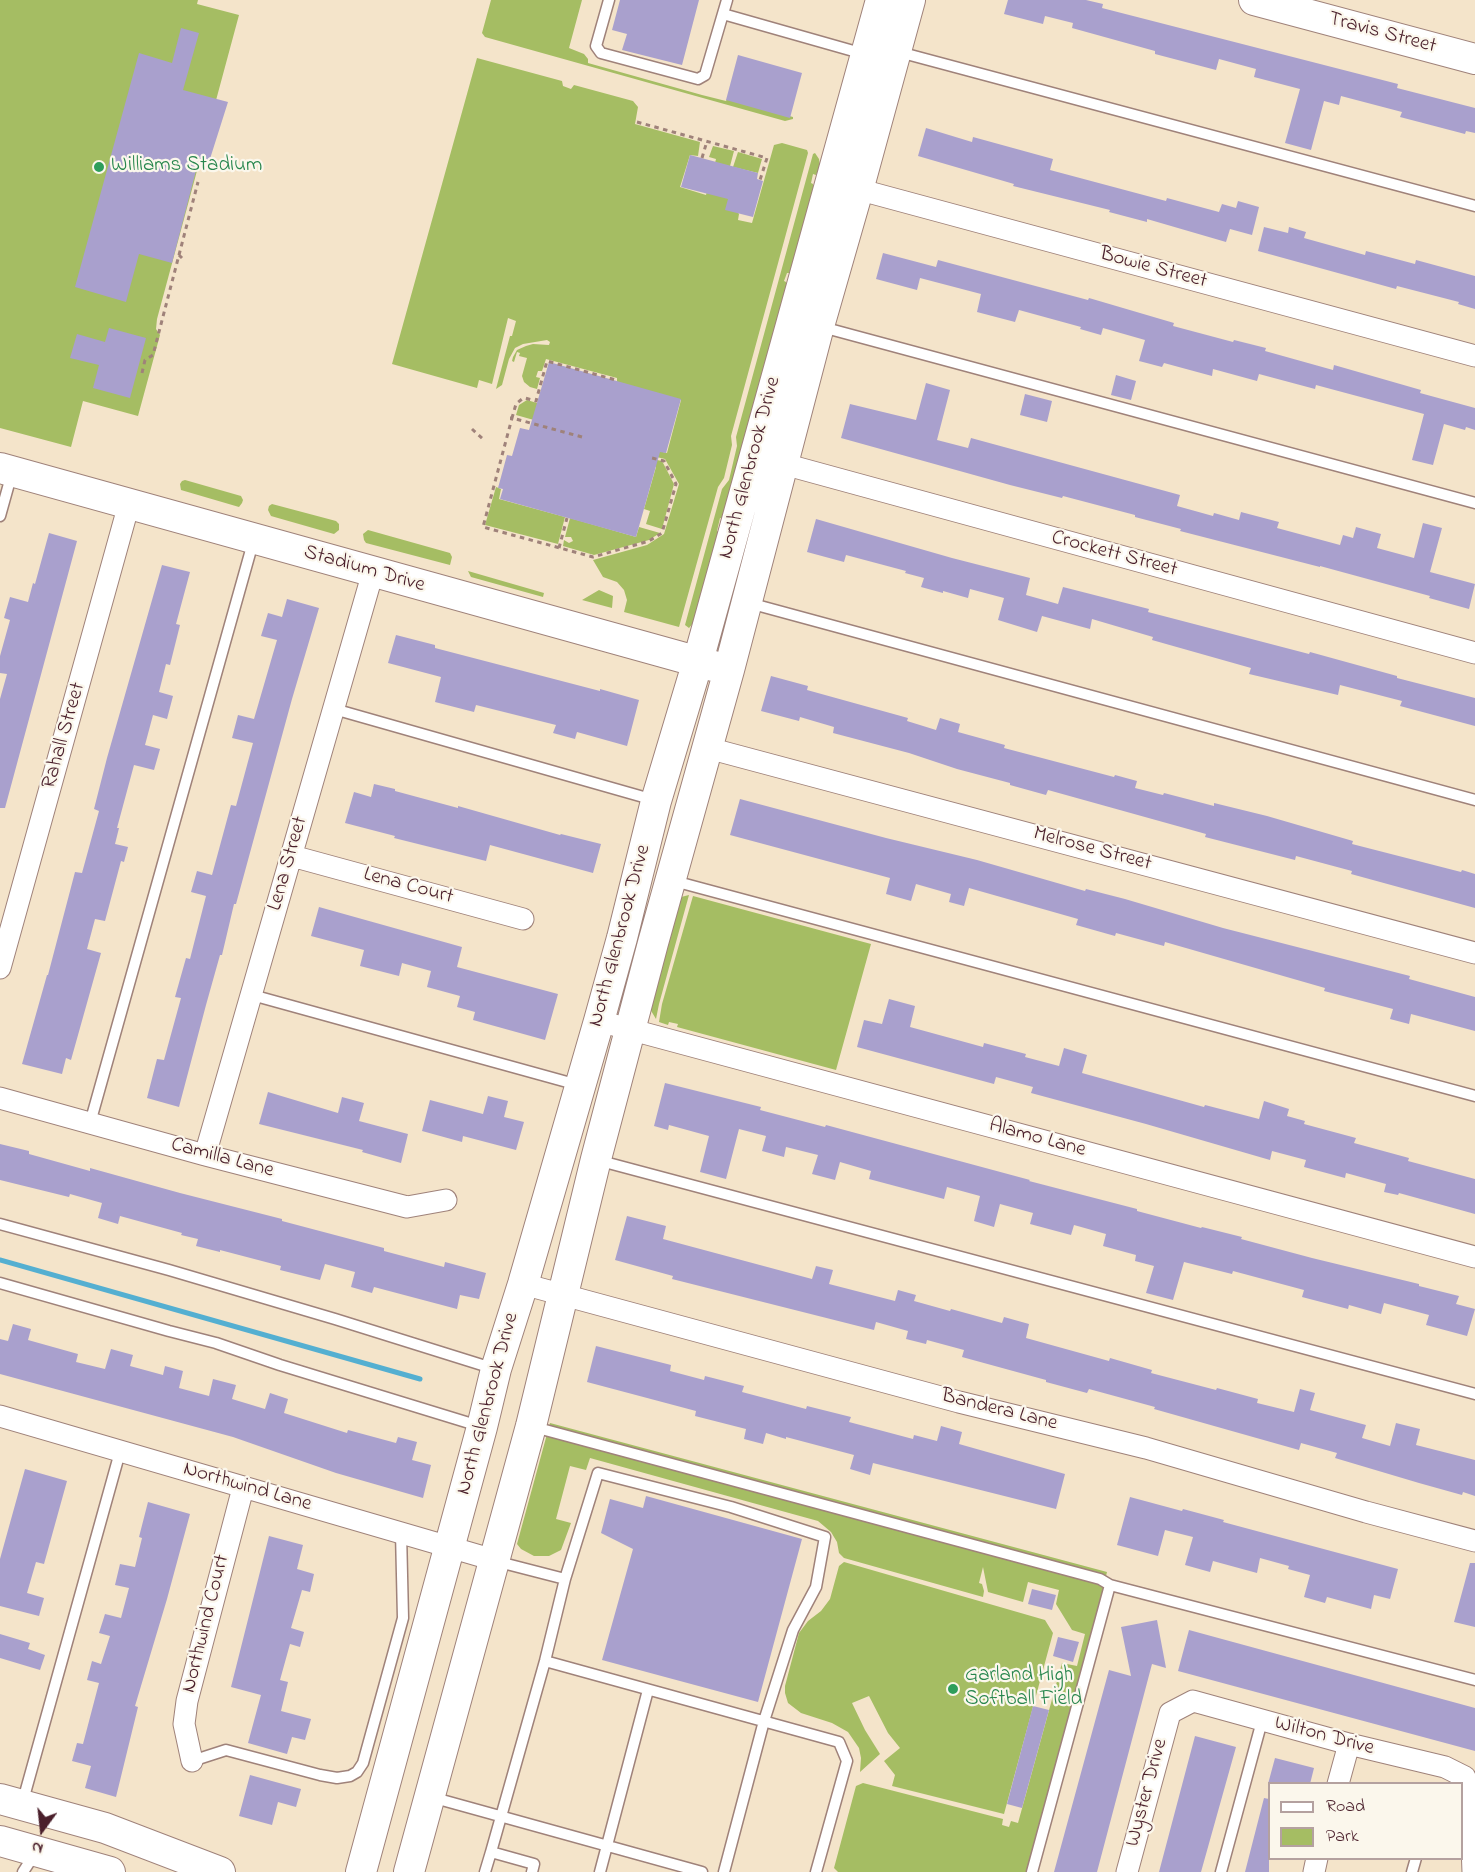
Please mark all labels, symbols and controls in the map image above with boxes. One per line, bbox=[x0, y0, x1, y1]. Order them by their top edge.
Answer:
street label: Travis Street bbox=[1325, 8, 1439, 60]
place label: Williams Stadium bbox=[111, 154, 262, 180]
marker: Williams Stadium bbox=[92, 160, 106, 174]
street label: Bowie Street bbox=[1097, 243, 1209, 295]
street label: North Glenbrook Drive bbox=[715, 374, 787, 562]
street label: Crockett Street bbox=[1048, 526, 1180, 584]
street label: Stadium Drive bbox=[301, 541, 427, 599]
street label: Rahall Street bbox=[38, 680, 92, 792]
street label: Lena Street bbox=[264, 814, 314, 914]
street label: Melrose Street bbox=[1030, 822, 1154, 878]
street label: North Glenbrook Drive bbox=[585, 842, 657, 1030]
street label: Lena Court bbox=[360, 863, 456, 911]
street label: Alamo Lane bbox=[986, 1114, 1088, 1164]
street label: Camilla Lane bbox=[168, 1133, 276, 1185]
street label: North Glenbrook Drive bbox=[453, 1310, 525, 1498]
street label: Bandera Lane bbox=[938, 1384, 1060, 1438]
street label: Northwind Lane bbox=[180, 1458, 314, 1518]
street label: Northwind Court bbox=[178, 1552, 236, 1696]
place label: Garland High Softball Field bbox=[965, 1664, 1082, 1714]
marker: Garland High Softball Field bbox=[946, 1682, 960, 1696]
street label: Wilton Drive bbox=[1271, 1712, 1377, 1762]
street label: Wyster Drive bbox=[1122, 1736, 1174, 1850]
legend bbox=[1268, 1782, 1463, 1860]
text: Road bbox=[1326, 1794, 1365, 1820]
north arrow bbox=[12, 1800, 72, 1860]
text: Park bbox=[1326, 1824, 1359, 1850]
text: N bbox=[29, 1834, 46, 1860]

